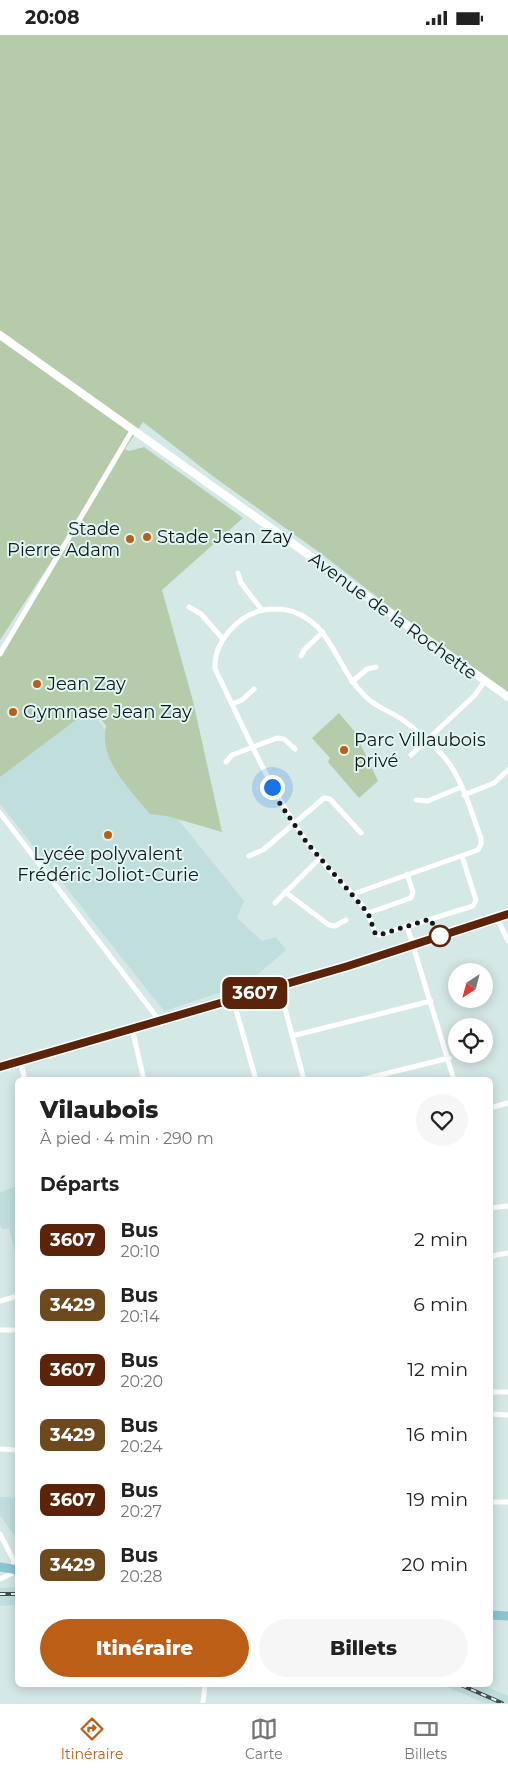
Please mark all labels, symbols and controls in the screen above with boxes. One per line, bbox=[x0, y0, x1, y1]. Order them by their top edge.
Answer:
text: 20:08 bbox=[25, 6, 80, 29]
place label: Stade Pierre Adam bbox=[7, 518, 120, 561]
place label: Stade Jean Zay bbox=[157, 526, 293, 548]
marker: Stade Jean Zay bbox=[141, 531, 153, 543]
marker: Stade Pierre Adam bbox=[124, 533, 136, 545]
street label: Avenue de la Rochette bbox=[304, 547, 482, 685]
place label: Jean Zay bbox=[46, 673, 126, 695]
marker: Jean Zay bbox=[31, 678, 43, 690]
place label: Gymnase Jean Zay bbox=[23, 701, 192, 723]
marker: Gymnase Jean Zay bbox=[7, 706, 19, 718]
place label: Parc Villaubois privé bbox=[354, 729, 486, 772]
marker: Parc Villaubois privé bbox=[338, 744, 350, 756]
your location bbox=[260, 775, 285, 800]
marker: Lycée polyvalent Frédéric Joliot-Curie bbox=[102, 829, 114, 841]
place label: Lycée polyvalent Frédéric Joliot-Curie bbox=[17, 843, 199, 886]
unlabelled marker bbox=[429, 925, 451, 947]
north arrow bbox=[448, 963, 492, 1007]
map controls bbox=[448, 963, 493, 1063]
line badge: 3607 bbox=[220, 977, 290, 1009]
text: 3607 bbox=[232, 982, 278, 1004]
button: locate bbox=[448, 1018, 493, 1063]
button: heart bbox=[416, 1094, 468, 1146]
text: Vilaubois bbox=[40, 1095, 158, 1124]
text: À pied · 4 min · 290 m bbox=[40, 1129, 214, 1148]
text: Départs bbox=[40, 1173, 119, 1196]
text: Bus bbox=[120, 1219, 158, 1242]
text: 2 min bbox=[414, 1228, 468, 1251]
text: 3607 bbox=[50, 1229, 95, 1251]
text: 20:10 bbox=[120, 1242, 160, 1261]
text: Bus bbox=[120, 1284, 158, 1307]
text: 6 min bbox=[413, 1293, 468, 1316]
text: 3429 bbox=[50, 1294, 95, 1316]
text: 20:14 bbox=[120, 1307, 160, 1326]
text: Bus bbox=[120, 1349, 158, 1372]
text: 12 min bbox=[407, 1358, 468, 1381]
text: 3607 bbox=[50, 1359, 95, 1381]
text: 20:20 bbox=[120, 1372, 163, 1391]
text: Bus bbox=[120, 1414, 158, 1437]
text: 16 min bbox=[406, 1423, 468, 1446]
text: 3429 bbox=[50, 1424, 95, 1446]
text: 20:24 bbox=[120, 1437, 163, 1456]
text: Bus bbox=[120, 1479, 158, 1502]
text: 19 min bbox=[406, 1488, 468, 1511]
text: 3607 bbox=[50, 1489, 95, 1511]
text: 20:27 bbox=[120, 1502, 162, 1521]
text: Bus bbox=[120, 1544, 158, 1567]
text: 20 min bbox=[402, 1553, 468, 1576]
text: 3429 bbox=[50, 1554, 95, 1576]
text: 20:28 bbox=[120, 1567, 163, 1586]
button: Itinéraire bbox=[40, 1619, 249, 1677]
button: Billets bbox=[259, 1619, 468, 1677]
tab: Itinéraire bbox=[61, 1715, 123, 1763]
tab: Carte bbox=[245, 1715, 283, 1763]
tab: Billets bbox=[404, 1715, 447, 1763]

